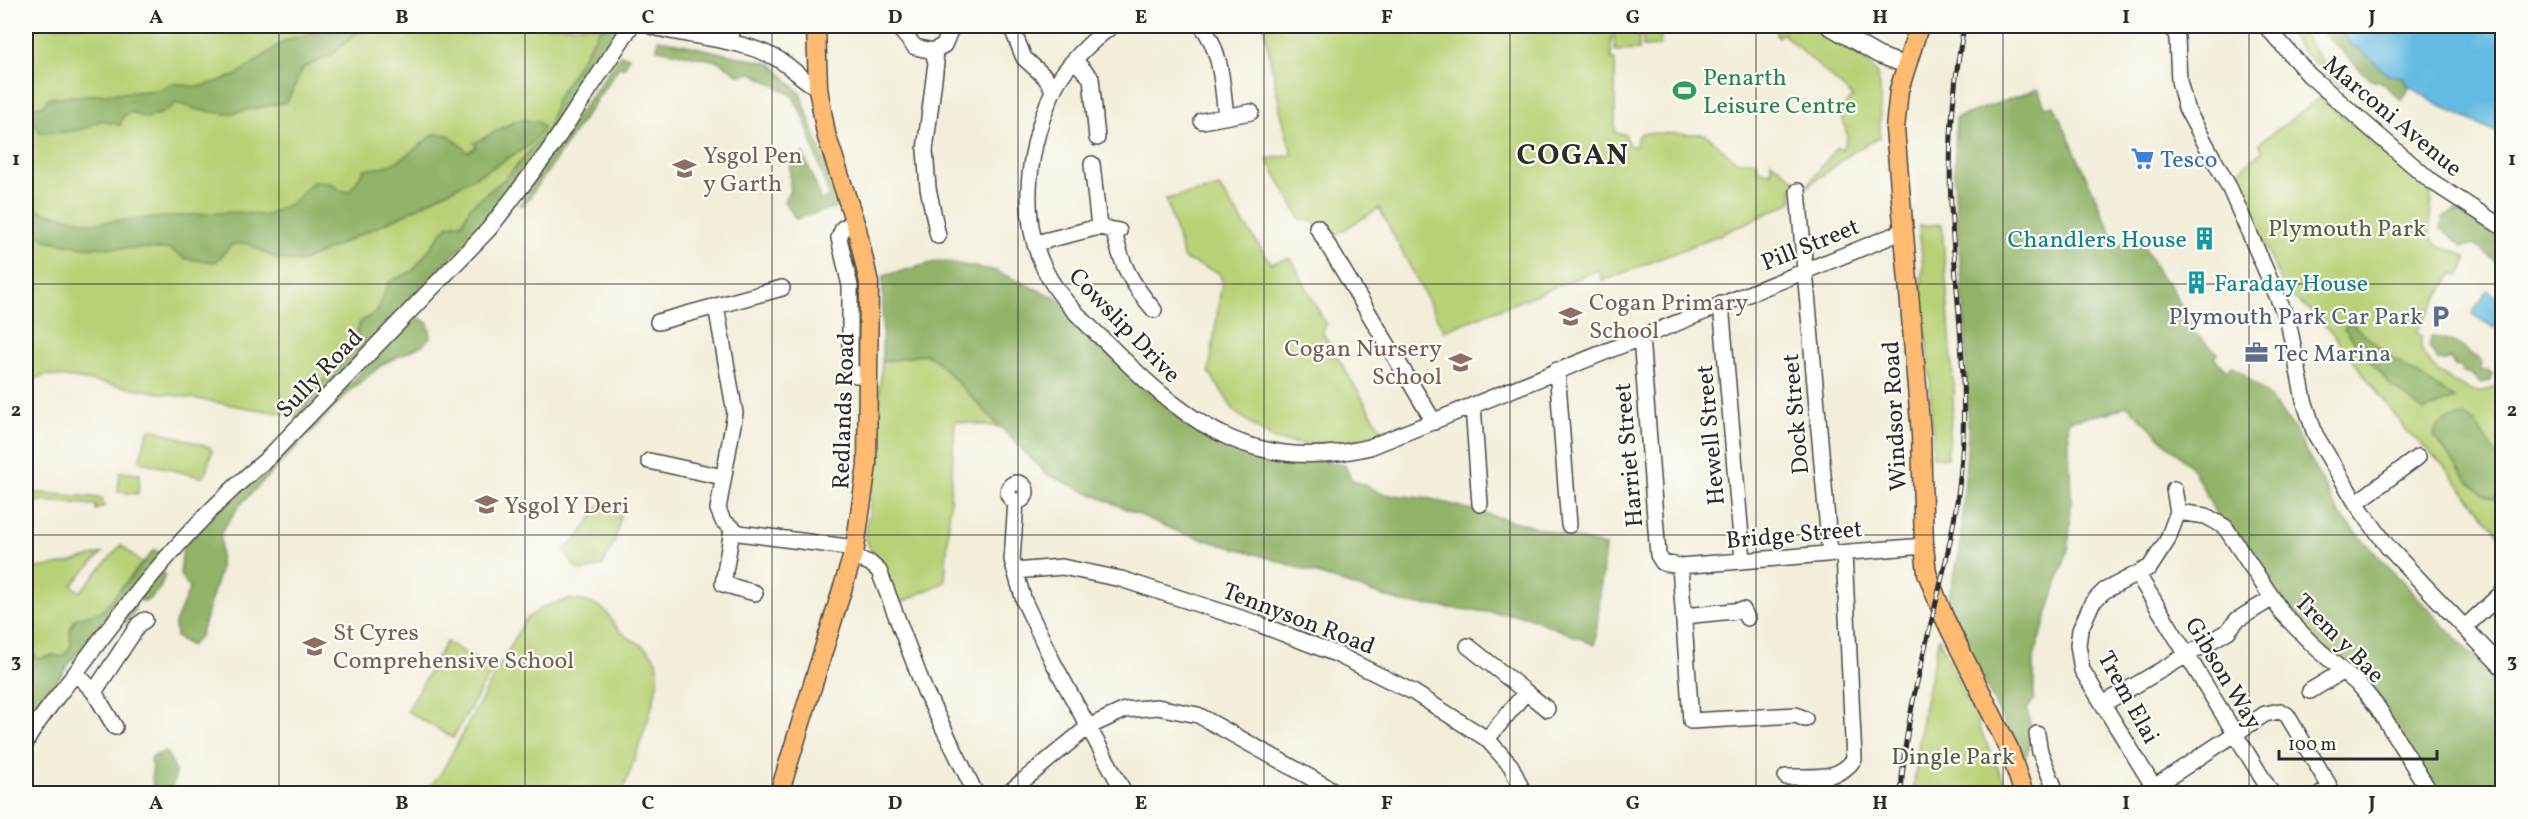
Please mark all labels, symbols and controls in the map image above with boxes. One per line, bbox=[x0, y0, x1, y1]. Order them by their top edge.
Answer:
text: A bbox=[149, 4, 163, 32]
text: B bbox=[395, 4, 409, 32]
text: C bbox=[642, 4, 655, 32]
text: D bbox=[888, 4, 902, 32]
text: E bbox=[1135, 4, 1147, 32]
text: F bbox=[1381, 4, 1393, 32]
text: G bbox=[1626, 4, 1640, 32]
text: H bbox=[1872, 4, 1888, 32]
text: I bbox=[2122, 4, 2130, 32]
text: J bbox=[2367, 4, 2376, 32]
street label: Marconi Avenue bbox=[2315, 49, 2469, 186]
place label: Penarth Leisure Centre bbox=[1703, 62, 1856, 124]
sports icon: Penarth Leisure Centre bbox=[1672, 78, 1698, 104]
district label: COGAN bbox=[1516, 135, 1630, 177]
place label: Ysgol Pen y Garth bbox=[703, 140, 803, 202]
place label: Tesco bbox=[2160, 144, 2218, 178]
text: 1 bbox=[12, 146, 20, 174]
supermarket icon: Tesco bbox=[2129, 146, 2155, 172]
text: 1 bbox=[2508, 146, 2516, 174]
school or university icon: Ysgol Pen y Garth bbox=[672, 156, 698, 182]
street label: Pill Street bbox=[1757, 211, 1865, 281]
park label: Plymouth Park bbox=[2268, 213, 2426, 247]
place label: Chandlers House bbox=[2008, 224, 2187, 258]
building icon: Chandlers House bbox=[2192, 226, 2218, 252]
street label: Cowslip Drive bbox=[1060, 261, 1187, 392]
place label: Faraday House bbox=[2214, 268, 2368, 302]
building icon: Faraday House bbox=[2183, 270, 2209, 296]
place label: Cogan Primary School bbox=[1589, 287, 1748, 349]
place label: Plymouth Park Car Park bbox=[2168, 301, 2423, 335]
school or university icon: Cogan Primary School bbox=[1558, 303, 1584, 329]
parking icon: Plymouth Park Car Park bbox=[2428, 303, 2454, 329]
street label: Sully Road bbox=[269, 322, 372, 427]
street label: Redlands Road bbox=[825, 332, 865, 490]
place label: Cogan Nursery School bbox=[1284, 333, 1442, 395]
place label: Tec Marina bbox=[2274, 338, 2391, 372]
street label: Windsor Road bbox=[1875, 340, 1917, 492]
office icon: Tec Marina bbox=[2243, 340, 2269, 366]
school or university icon: Cogan Nursery School bbox=[1447, 349, 1473, 375]
street label: Dock Street bbox=[1775, 352, 1819, 476]
street label: Hewell Street bbox=[1689, 363, 1735, 507]
street label: Harriet Street bbox=[1607, 381, 1653, 528]
text: 2 bbox=[11, 397, 21, 425]
text: 2 bbox=[2507, 397, 2517, 425]
place label: Ysgol Y Deri bbox=[504, 490, 629, 524]
school or university icon: Ysgol Y Deri bbox=[473, 492, 499, 518]
street label: Bridge Street bbox=[1724, 513, 1864, 559]
street label: Tennyson Road bbox=[1217, 575, 1379, 665]
street label: Trem y Bae bbox=[2286, 587, 2391, 692]
street label: Gibson Way bbox=[2175, 611, 2269, 737]
place label: St Cyres Comprehensive School bbox=[333, 617, 574, 679]
school or university icon: St Cyres Comprehensive School bbox=[302, 633, 328, 659]
street label: Trem Elai bbox=[2088, 645, 2167, 751]
text: 3 bbox=[11, 648, 21, 676]
text: 3 bbox=[2507, 648, 2517, 676]
scale bar bbox=[2279, 723, 2436, 761]
text: 100 m bbox=[2288, 733, 2337, 758]
park label: Dingle Park bbox=[1891, 741, 2015, 775]
text: A bbox=[149, 790, 163, 818]
text: B bbox=[395, 790, 409, 818]
text: C bbox=[642, 790, 655, 818]
text: D bbox=[888, 790, 902, 818]
text: E bbox=[1135, 790, 1147, 818]
text: F bbox=[1381, 790, 1393, 818]
text: G bbox=[1626, 790, 1640, 818]
text: H bbox=[1872, 790, 1888, 818]
text: I bbox=[2122, 790, 2130, 818]
text: J bbox=[2367, 790, 2376, 818]

